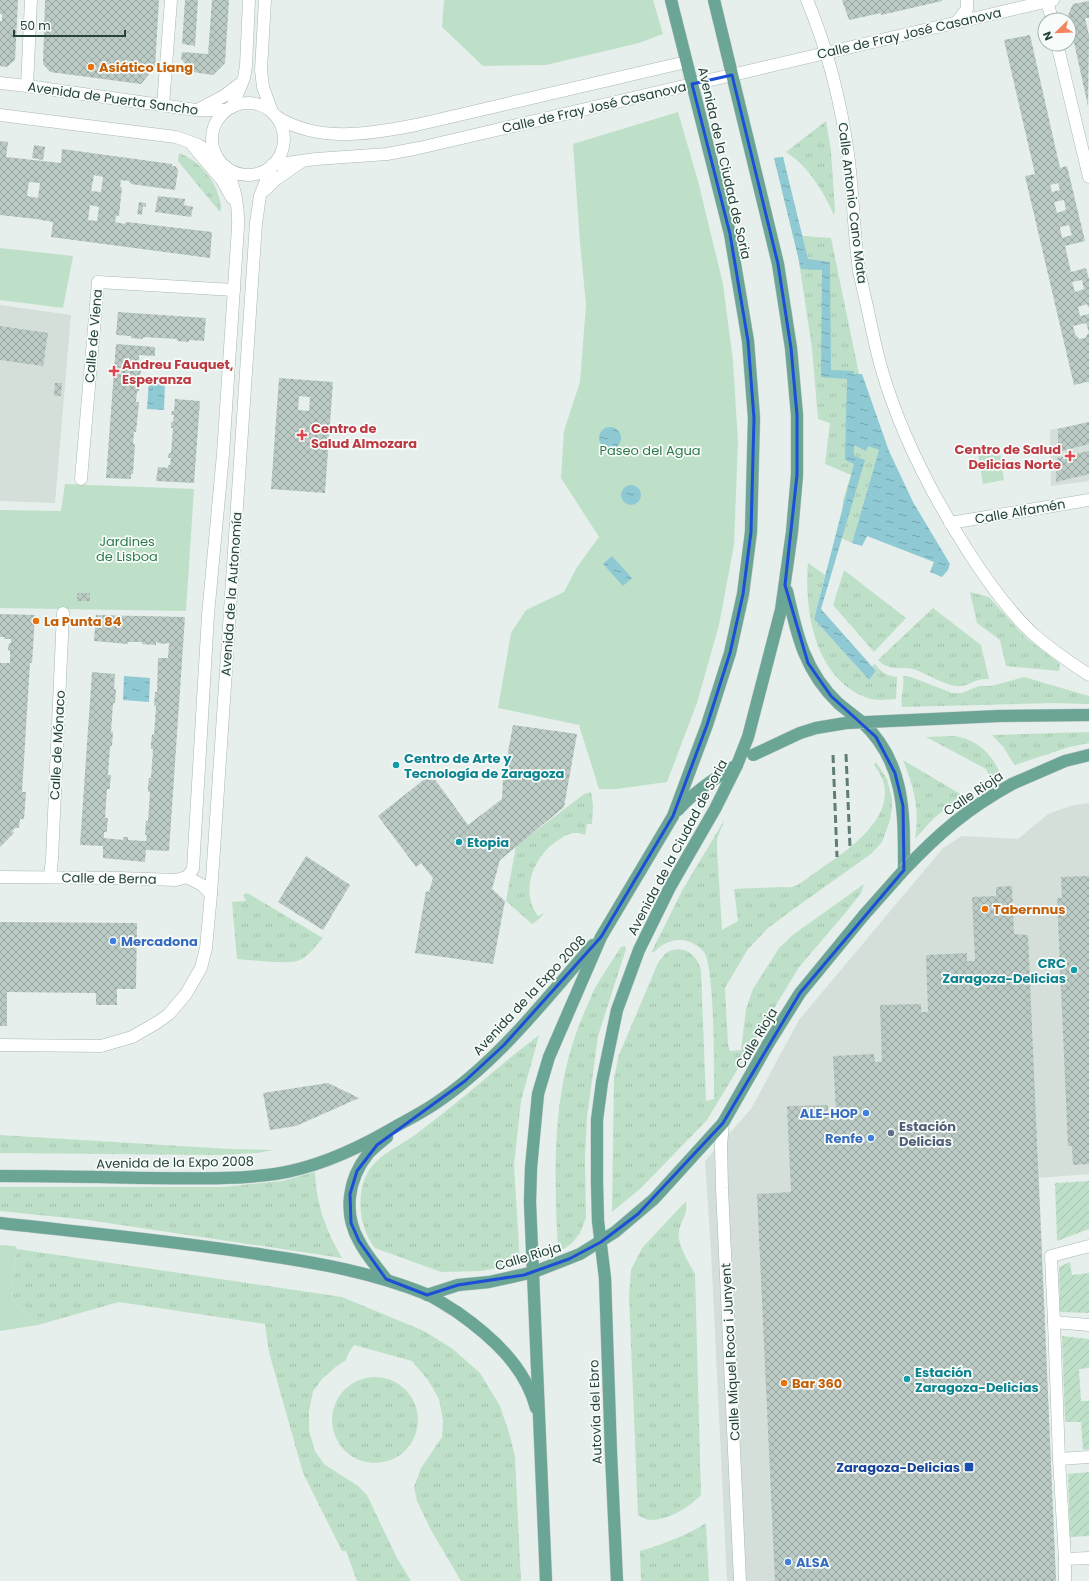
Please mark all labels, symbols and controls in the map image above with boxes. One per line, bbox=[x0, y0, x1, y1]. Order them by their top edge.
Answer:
street label: Calle de Fray José Casanova bbox=[815, 3, 1003, 64]
scale bar bbox=[14, 12, 125, 38]
north arrow bbox=[1037, 12, 1077, 52]
text: 50 m bbox=[20, 17, 51, 34]
text: N bbox=[1039, 29, 1057, 43]
place label: Asiático Liang bbox=[99, 58, 193, 77]
marker: Asiático Liang bbox=[86, 62, 96, 72]
street label: Avenida de la Ciudad de Soria bbox=[693, 65, 756, 261]
street label: Avenida de Puerta Sancho bbox=[26, 77, 199, 120]
street label: Calle de Fray José Casanova bbox=[500, 77, 688, 138]
street label: Calle Antonio Cano Mata bbox=[833, 121, 872, 285]
street label: Calle de Viena bbox=[80, 288, 107, 384]
place label: Andreu Fauquet, Esperanza bbox=[122, 355, 234, 389]
marker: Andreu Fauquet, Esperanza bbox=[109, 366, 119, 376]
place label: Centro de Salud Almozara bbox=[311, 419, 417, 453]
marker: Centro de Salud Almozara bbox=[296, 429, 308, 441]
place label: Centro de Salud Delicias Norte bbox=[955, 440, 1061, 474]
park label: Paseo del Agua bbox=[599, 441, 701, 460]
marker: Centro de Salud Delicias Norte bbox=[1064, 450, 1076, 462]
street label: Calle Alfamén bbox=[973, 494, 1067, 529]
street label: Avenida de la Autonomía bbox=[216, 511, 247, 677]
park label: Jardines de Lisboa bbox=[96, 532, 158, 566]
place label: La Punta 84 bbox=[44, 612, 122, 631]
marker: La Punta 84 bbox=[31, 616, 41, 626]
street label: Calle de Mónaco bbox=[45, 690, 70, 800]
place label: Centro de Arte y Tecnología de Zaragoza bbox=[404, 749, 564, 783]
street label: Avenida de la Ciudad de Soria bbox=[623, 756, 732, 939]
marker: Centro de Arte y Tecnología de Zaragoza bbox=[391, 760, 401, 770]
street label: Calle Rioja bbox=[940, 766, 1007, 820]
place label: Etopia bbox=[467, 833, 509, 852]
marker: Etopia bbox=[454, 837, 464, 847]
street label: Calle de Berna bbox=[61, 868, 157, 889]
place label: Tabernnus bbox=[993, 900, 1065, 919]
marker: Tabernnus bbox=[980, 904, 990, 914]
street label: Avenida de la Expo 2008 bbox=[469, 931, 590, 1060]
place label: Mercadona bbox=[121, 932, 198, 951]
marker: Mercadona bbox=[108, 936, 118, 946]
place label: CRC Zaragoza-Delicias bbox=[942, 954, 1066, 988]
marker: CRC Zaragoza-Delicias bbox=[1069, 965, 1079, 975]
street label: Calle Rioja bbox=[731, 1004, 782, 1072]
place label: ALE-HOP bbox=[800, 1104, 858, 1123]
marker: ALE-HOP bbox=[861, 1108, 871, 1118]
place label: Estación Delicias bbox=[899, 1117, 956, 1151]
marker: Estación Delicias bbox=[886, 1128, 896, 1138]
place label: Renfe bbox=[825, 1129, 863, 1148]
marker: Renfe bbox=[866, 1133, 876, 1143]
street label: Avenida de la Expo 2008 bbox=[96, 1152, 254, 1173]
street label: Calle Rioja bbox=[493, 1237, 564, 1276]
street label: Calle Miquel Roca i Junyent bbox=[716, 1262, 745, 1441]
street label: Autovía del Ebro bbox=[584, 1359, 607, 1465]
place label: Estación Zaragoza-Delicias bbox=[915, 1363, 1039, 1397]
place label: Bar 360 bbox=[792, 1374, 842, 1393]
marker: Estación Zaragoza-Delicias bbox=[902, 1374, 912, 1384]
marker: Bar 360 bbox=[779, 1378, 789, 1388]
place label: Zaragoza-Delicias bbox=[836, 1458, 960, 1477]
marker: Zaragoza-Delicias bbox=[963, 1461, 975, 1473]
place label: ALSA bbox=[796, 1553, 830, 1572]
marker: ALSA bbox=[783, 1557, 793, 1567]

